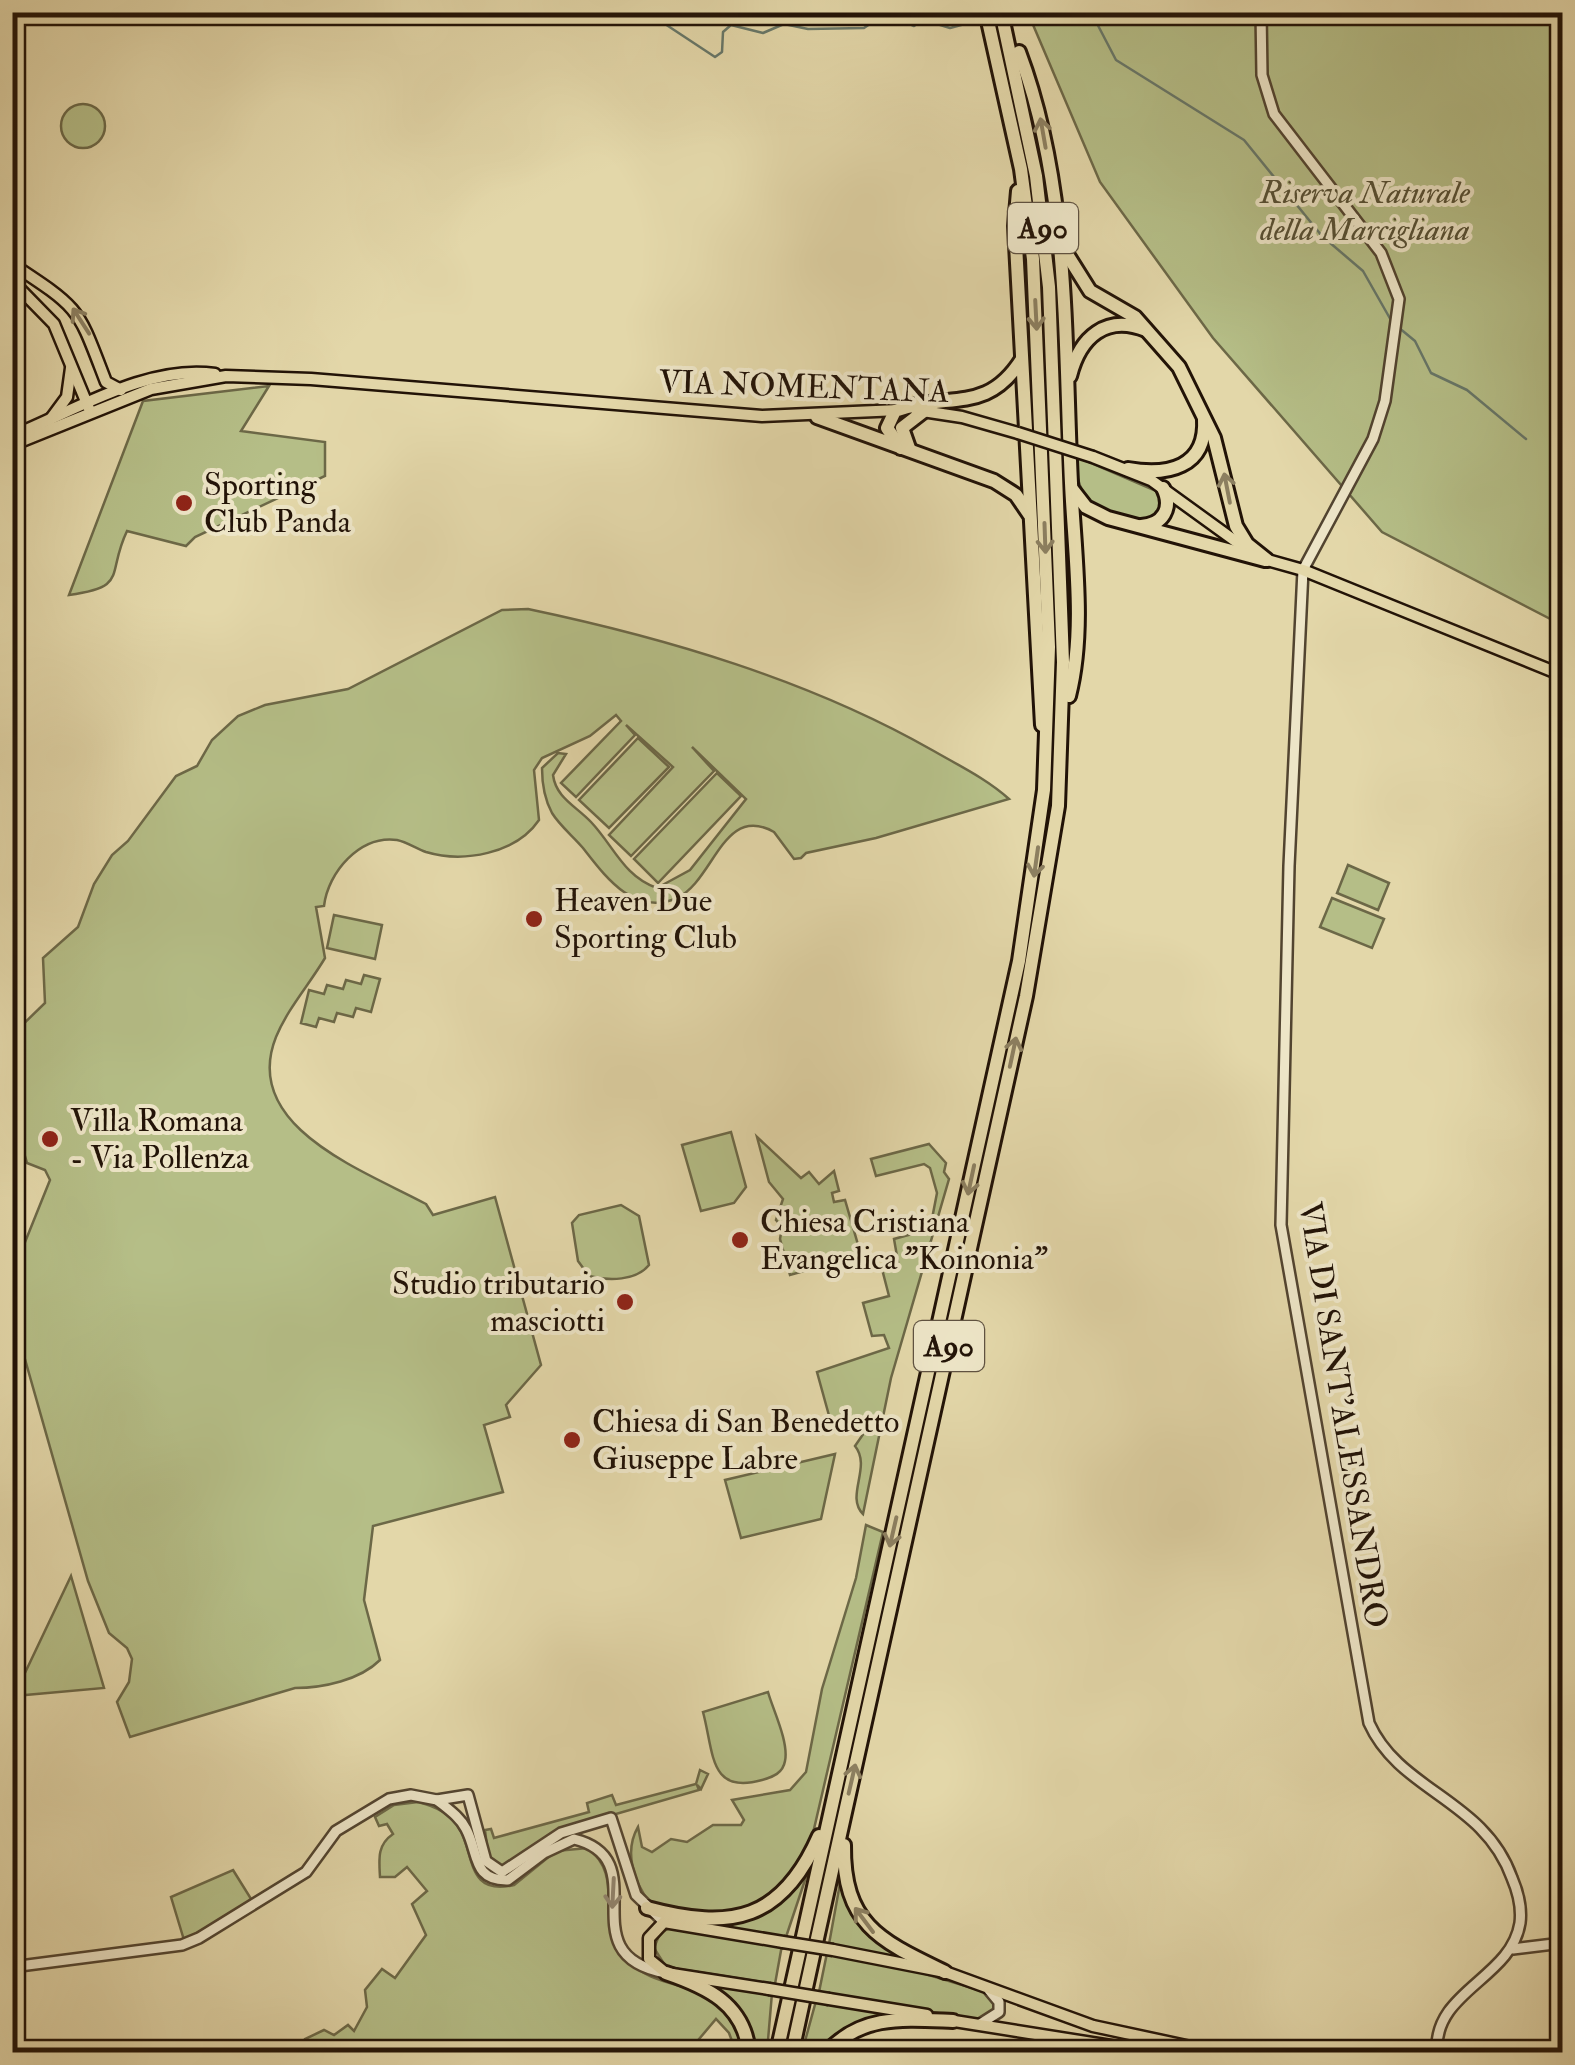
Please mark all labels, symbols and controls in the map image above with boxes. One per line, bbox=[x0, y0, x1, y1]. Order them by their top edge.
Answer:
one-way arrow bbox=[1033, 118, 1052, 150]
park label: Riserva Naturale della Marcigliana bbox=[1259, 173, 1470, 250]
road number: A90 bbox=[1008, 203, 1078, 253]
one-way arrow bbox=[1027, 299, 1046, 331]
one-way arrow bbox=[71, 307, 92, 335]
street label: VIA NOMENTANA bbox=[658, 362, 950, 412]
place label: Sporting Club Panda bbox=[204, 465, 352, 542]
one-way arrow bbox=[1217, 473, 1236, 505]
marker: Sporting Club Panda bbox=[173, 492, 195, 514]
one-way arrow bbox=[1036, 521, 1055, 553]
one-way arrow bbox=[1026, 845, 1045, 878]
place label: Heaven Due Sporting Club bbox=[554, 881, 737, 958]
marker: Heaven Due Sporting Club bbox=[523, 908, 545, 930]
one-way arrow bbox=[1005, 1037, 1024, 1069]
place label: Villa Romana - Via Pollenza bbox=[70, 1101, 250, 1178]
marker: Villa Romana - Via Pollenza bbox=[39, 1128, 61, 1150]
one-way arrow bbox=[960, 1163, 979, 1195]
street label: VIA DI SANT'ALESSANDRO bbox=[1290, 1199, 1396, 1631]
place label: Chiesa Cristiana Evangelica "Koinonia" bbox=[760, 1202, 1048, 1279]
marker: Chiesa Cristiana Evangelica "Koinonia" bbox=[729, 1229, 751, 1251]
place label: Studio tributario masciotti bbox=[392, 1264, 605, 1341]
marker: Studio tributario masciotti bbox=[614, 1291, 636, 1313]
road number: A90 bbox=[914, 1321, 984, 1371]
place label: Chiesa di San Benedetto Giuseppe Labre bbox=[592, 1402, 899, 1479]
marker: Chiesa di San Benedetto Giuseppe Labre bbox=[561, 1429, 583, 1451]
one-way arrow bbox=[882, 1515, 901, 1547]
one-way arrow bbox=[844, 1764, 862, 1796]
one-way arrow bbox=[603, 1877, 622, 1909]
one-way arrow bbox=[854, 1907, 875, 1934]

